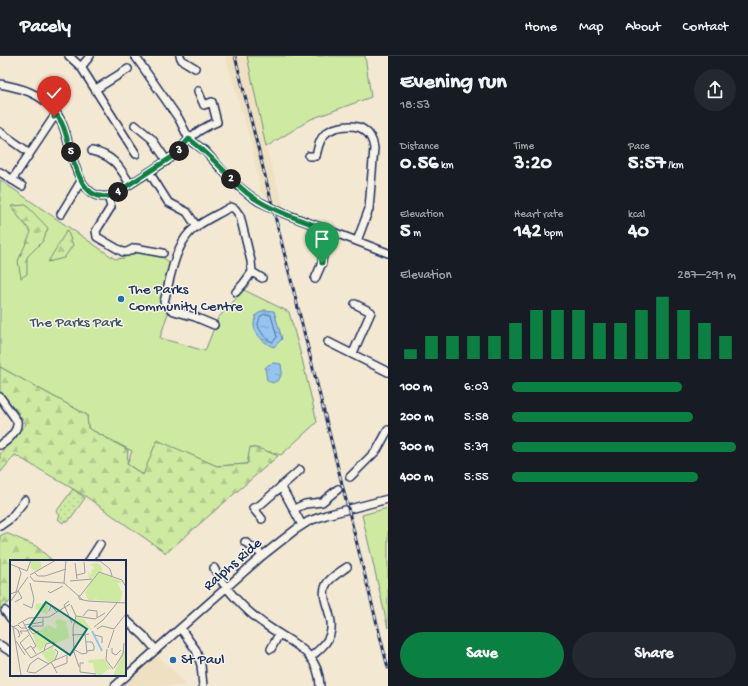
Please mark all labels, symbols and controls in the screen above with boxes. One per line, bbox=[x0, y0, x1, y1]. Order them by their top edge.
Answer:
text: Pacely bbox=[20, 16, 71, 39]
text: Home bbox=[525, 19, 557, 36]
text: Map bbox=[579, 19, 603, 36]
text: About bbox=[625, 19, 661, 36]
text: Contact bbox=[683, 19, 728, 36]
button: share bbox=[694, 69, 736, 111]
text: Evening run bbox=[400, 70, 507, 96]
pin bbox=[37, 76, 71, 117]
icon: check bbox=[43, 82, 65, 104]
text: 18:53 bbox=[400, 98, 430, 113]
pin: 3 bbox=[169, 141, 189, 161]
text: Distance bbox=[400, 141, 439, 153]
text: Time bbox=[514, 141, 534, 153]
text: Pace bbox=[628, 141, 650, 153]
pin: 5 bbox=[61, 142, 81, 162]
text: 3 bbox=[176, 145, 182, 157]
text: 5 bbox=[68, 146, 74, 158]
text: 0.56 bbox=[400, 153, 438, 176]
text: 3:20 bbox=[514, 153, 552, 176]
text: 5:57 bbox=[628, 153, 666, 176]
text: km bbox=[438, 160, 454, 172]
text: /km bbox=[666, 160, 684, 172]
pin: 2 bbox=[221, 169, 241, 189]
text: 2 bbox=[228, 173, 234, 185]
pin: 4 bbox=[108, 182, 128, 202]
text: 4 bbox=[115, 186, 121, 198]
text: Elevation bbox=[400, 209, 444, 221]
text: Heart rate bbox=[514, 209, 563, 221]
text: kcal bbox=[628, 209, 645, 221]
text: 5 bbox=[400, 221, 411, 244]
text: 142 bbox=[514, 221, 541, 244]
text: 40 bbox=[628, 221, 649, 244]
pin bbox=[305, 222, 339, 263]
icon: arrive bbox=[311, 228, 333, 250]
text: m bbox=[411, 228, 421, 240]
text: bpm bbox=[541, 228, 563, 240]
text: Elevation bbox=[400, 268, 452, 283]
text: 287–291 m bbox=[677, 268, 736, 283]
place label: The Parks Community Centre bbox=[128, 281, 243, 316]
marker: The Parks Community Centre bbox=[116, 294, 126, 304]
park label: The Parks Park bbox=[29, 314, 123, 332]
text: 100 m bbox=[400, 380, 432, 395]
text: 6:03 bbox=[464, 380, 489, 395]
text: 200 m bbox=[400, 410, 433, 425]
text: 5:58 bbox=[464, 410, 489, 425]
text: 300 m bbox=[400, 440, 434, 455]
text: 5:39 bbox=[464, 440, 488, 455]
text: 400 m bbox=[400, 470, 433, 485]
text: 5:55 bbox=[464, 470, 489, 485]
street label: Ralphs Ride bbox=[200, 535, 266, 595]
inset map bbox=[10, 560, 126, 676]
button: Save bbox=[400, 632, 564, 678]
button: Share bbox=[572, 632, 736, 678]
place label: St Paul bbox=[181, 651, 225, 669]
marker: St Paul bbox=[168, 655, 178, 665]

